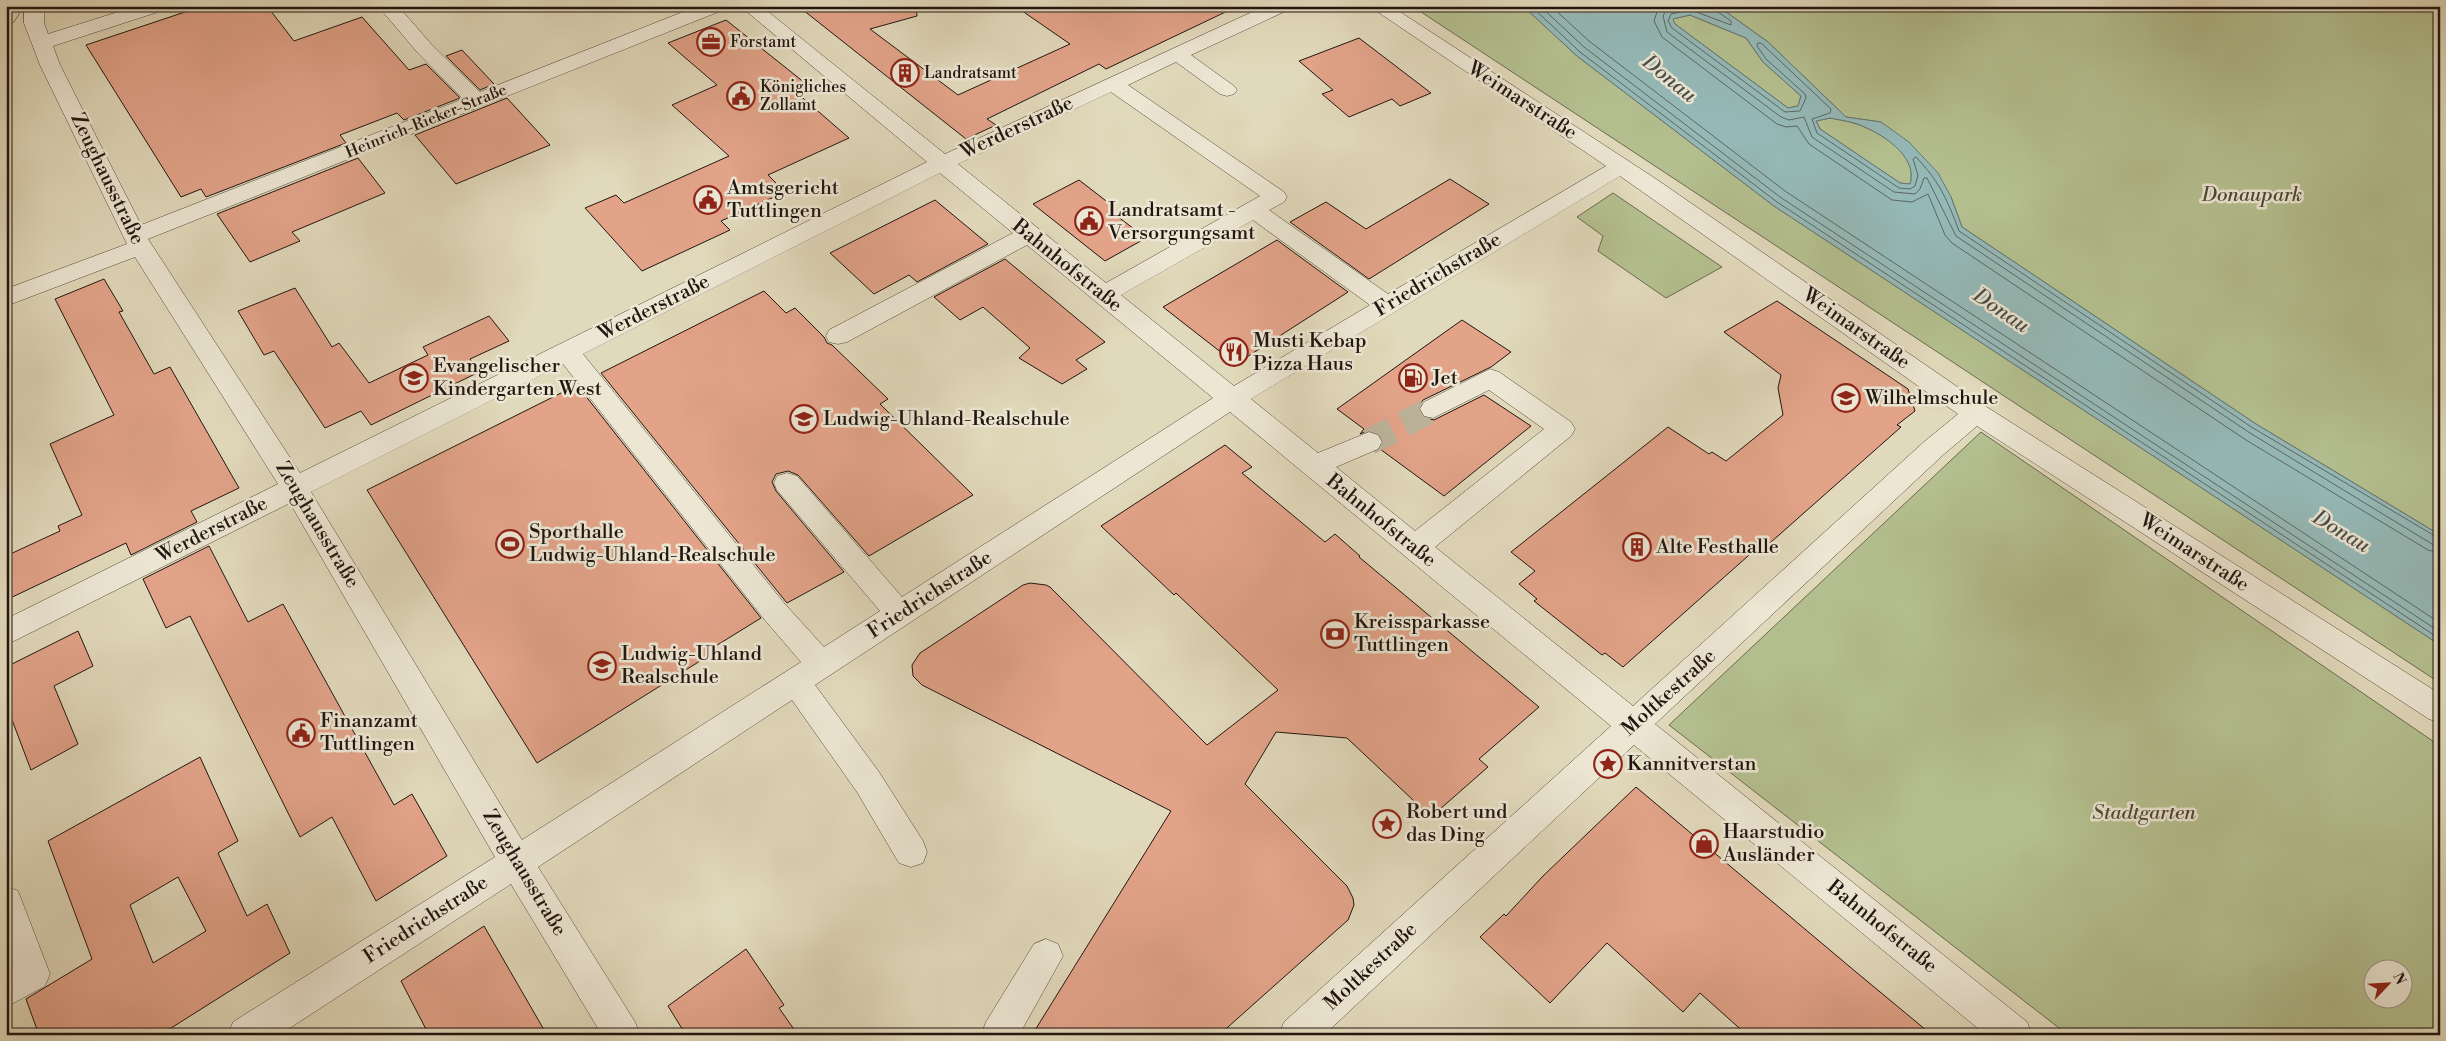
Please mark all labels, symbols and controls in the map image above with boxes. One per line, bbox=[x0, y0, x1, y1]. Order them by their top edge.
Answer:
office icon: Forstamt bbox=[696, 27, 726, 57]
place label: Forstamt bbox=[730, 32, 796, 52]
water label: Donau bbox=[1636, 49, 1701, 109]
street label: Weimarstraße bbox=[1462, 56, 1582, 146]
building icon: Landratsamt bbox=[890, 58, 920, 88]
place label: Landratsamt bbox=[924, 63, 1017, 83]
place label: Königliches Zollamt bbox=[760, 77, 846, 115]
street label: Heinrich-Rieker-Straße bbox=[342, 79, 510, 163]
public building icon: Königliches Zollamt bbox=[726, 81, 756, 111]
street label: Werderstraße bbox=[956, 91, 1077, 165]
street label: Zeughausstraße bbox=[64, 109, 150, 249]
place label: Amtsgericht Tuttlingen bbox=[726, 176, 839, 224]
park label: Donaupark bbox=[2201, 183, 2302, 208]
public building icon: Amtsgericht Tuttlingen bbox=[693, 185, 723, 215]
place label: Landratsamt - Versorgungsamt bbox=[1107, 198, 1255, 246]
public building icon: Landratsamt - Versorgungsamt bbox=[1074, 206, 1104, 236]
street label: Bahnhofstraße bbox=[1006, 213, 1127, 318]
street label: Friedrichstraße bbox=[1370, 227, 1506, 323]
street label: Werderstraße bbox=[593, 269, 714, 347]
street label: Weimarstraße bbox=[1796, 282, 1915, 375]
water label: Donau bbox=[1967, 282, 2034, 339]
place label: Musti Kebap Pizza Haus bbox=[1253, 329, 1366, 377]
restaurant icon: Musti Kebap Pizza Haus bbox=[1219, 337, 1249, 367]
place label: Evangelischer Kindergarten West bbox=[433, 354, 602, 402]
school or university icon: Evangelischer Kindergarten West bbox=[399, 363, 429, 393]
fuel station icon: Jet bbox=[1398, 363, 1428, 393]
place label: Jet bbox=[1431, 366, 1458, 391]
school or university icon: Wilhelmschule bbox=[1831, 383, 1861, 413]
place label: Wilhelmschule bbox=[1864, 386, 1998, 411]
school or university icon: Ludwig-Uhland-Realschule bbox=[789, 404, 819, 434]
place label: Ludwig-Uhland-Realschule bbox=[823, 407, 1070, 432]
street label: Zeughausstraße bbox=[269, 457, 365, 593]
street label: Bahnhofstraße bbox=[1320, 468, 1441, 573]
street label: Werderstraße bbox=[151, 491, 272, 569]
water label: Donau bbox=[2307, 504, 2374, 559]
street label: Weimarstraße bbox=[2134, 508, 2254, 598]
place label: Sporthalle Ludwig-Uhland-Realschule bbox=[529, 520, 776, 568]
sports icon: Sporthalle Ludwig-Uhland-Realschule bbox=[495, 529, 525, 559]
building icon: Alte Festhalle bbox=[1622, 532, 1652, 562]
place label: Alte Festhalle bbox=[1655, 535, 1779, 560]
street label: Friedrichstraße bbox=[863, 545, 997, 645]
place label: Kreissparkasse Tuttlingen bbox=[1354, 610, 1490, 658]
bank icon: Kreissparkasse Tuttlingen bbox=[1320, 619, 1350, 649]
place label: Ludwig-Uhland Realschule bbox=[621, 642, 762, 690]
street label: Moltkestraße bbox=[1617, 644, 1721, 742]
school or university icon: Ludwig-Uhland Realschule bbox=[587, 651, 617, 681]
place label: Finanzamt Tuttlingen bbox=[320, 709, 418, 757]
public building icon: Finanzamt Tuttlingen bbox=[286, 718, 316, 748]
place icon: Kannitverstan bbox=[1593, 749, 1623, 779]
place label: Kannitverstan bbox=[1627, 752, 1757, 777]
place label: Robert und das Ding bbox=[1406, 800, 1508, 848]
park label: Stadtgarten bbox=[2092, 801, 2196, 826]
street label: Zeughausstraße bbox=[476, 805, 572, 941]
place icon: Robert und das Ding bbox=[1372, 809, 1402, 839]
place label: Haarstudio Ausländer bbox=[1722, 820, 1825, 868]
shop icon: Haarstudio Ausländer bbox=[1689, 829, 1719, 859]
street label: Friedrichstraße bbox=[359, 870, 493, 970]
street label: Bahnhofstraße bbox=[1821, 874, 1942, 979]
street label: Moltkestraße bbox=[1319, 918, 1423, 1016]
north arrow bbox=[2364, 958, 2414, 1008]
text: N bbox=[2388, 970, 2409, 988]

